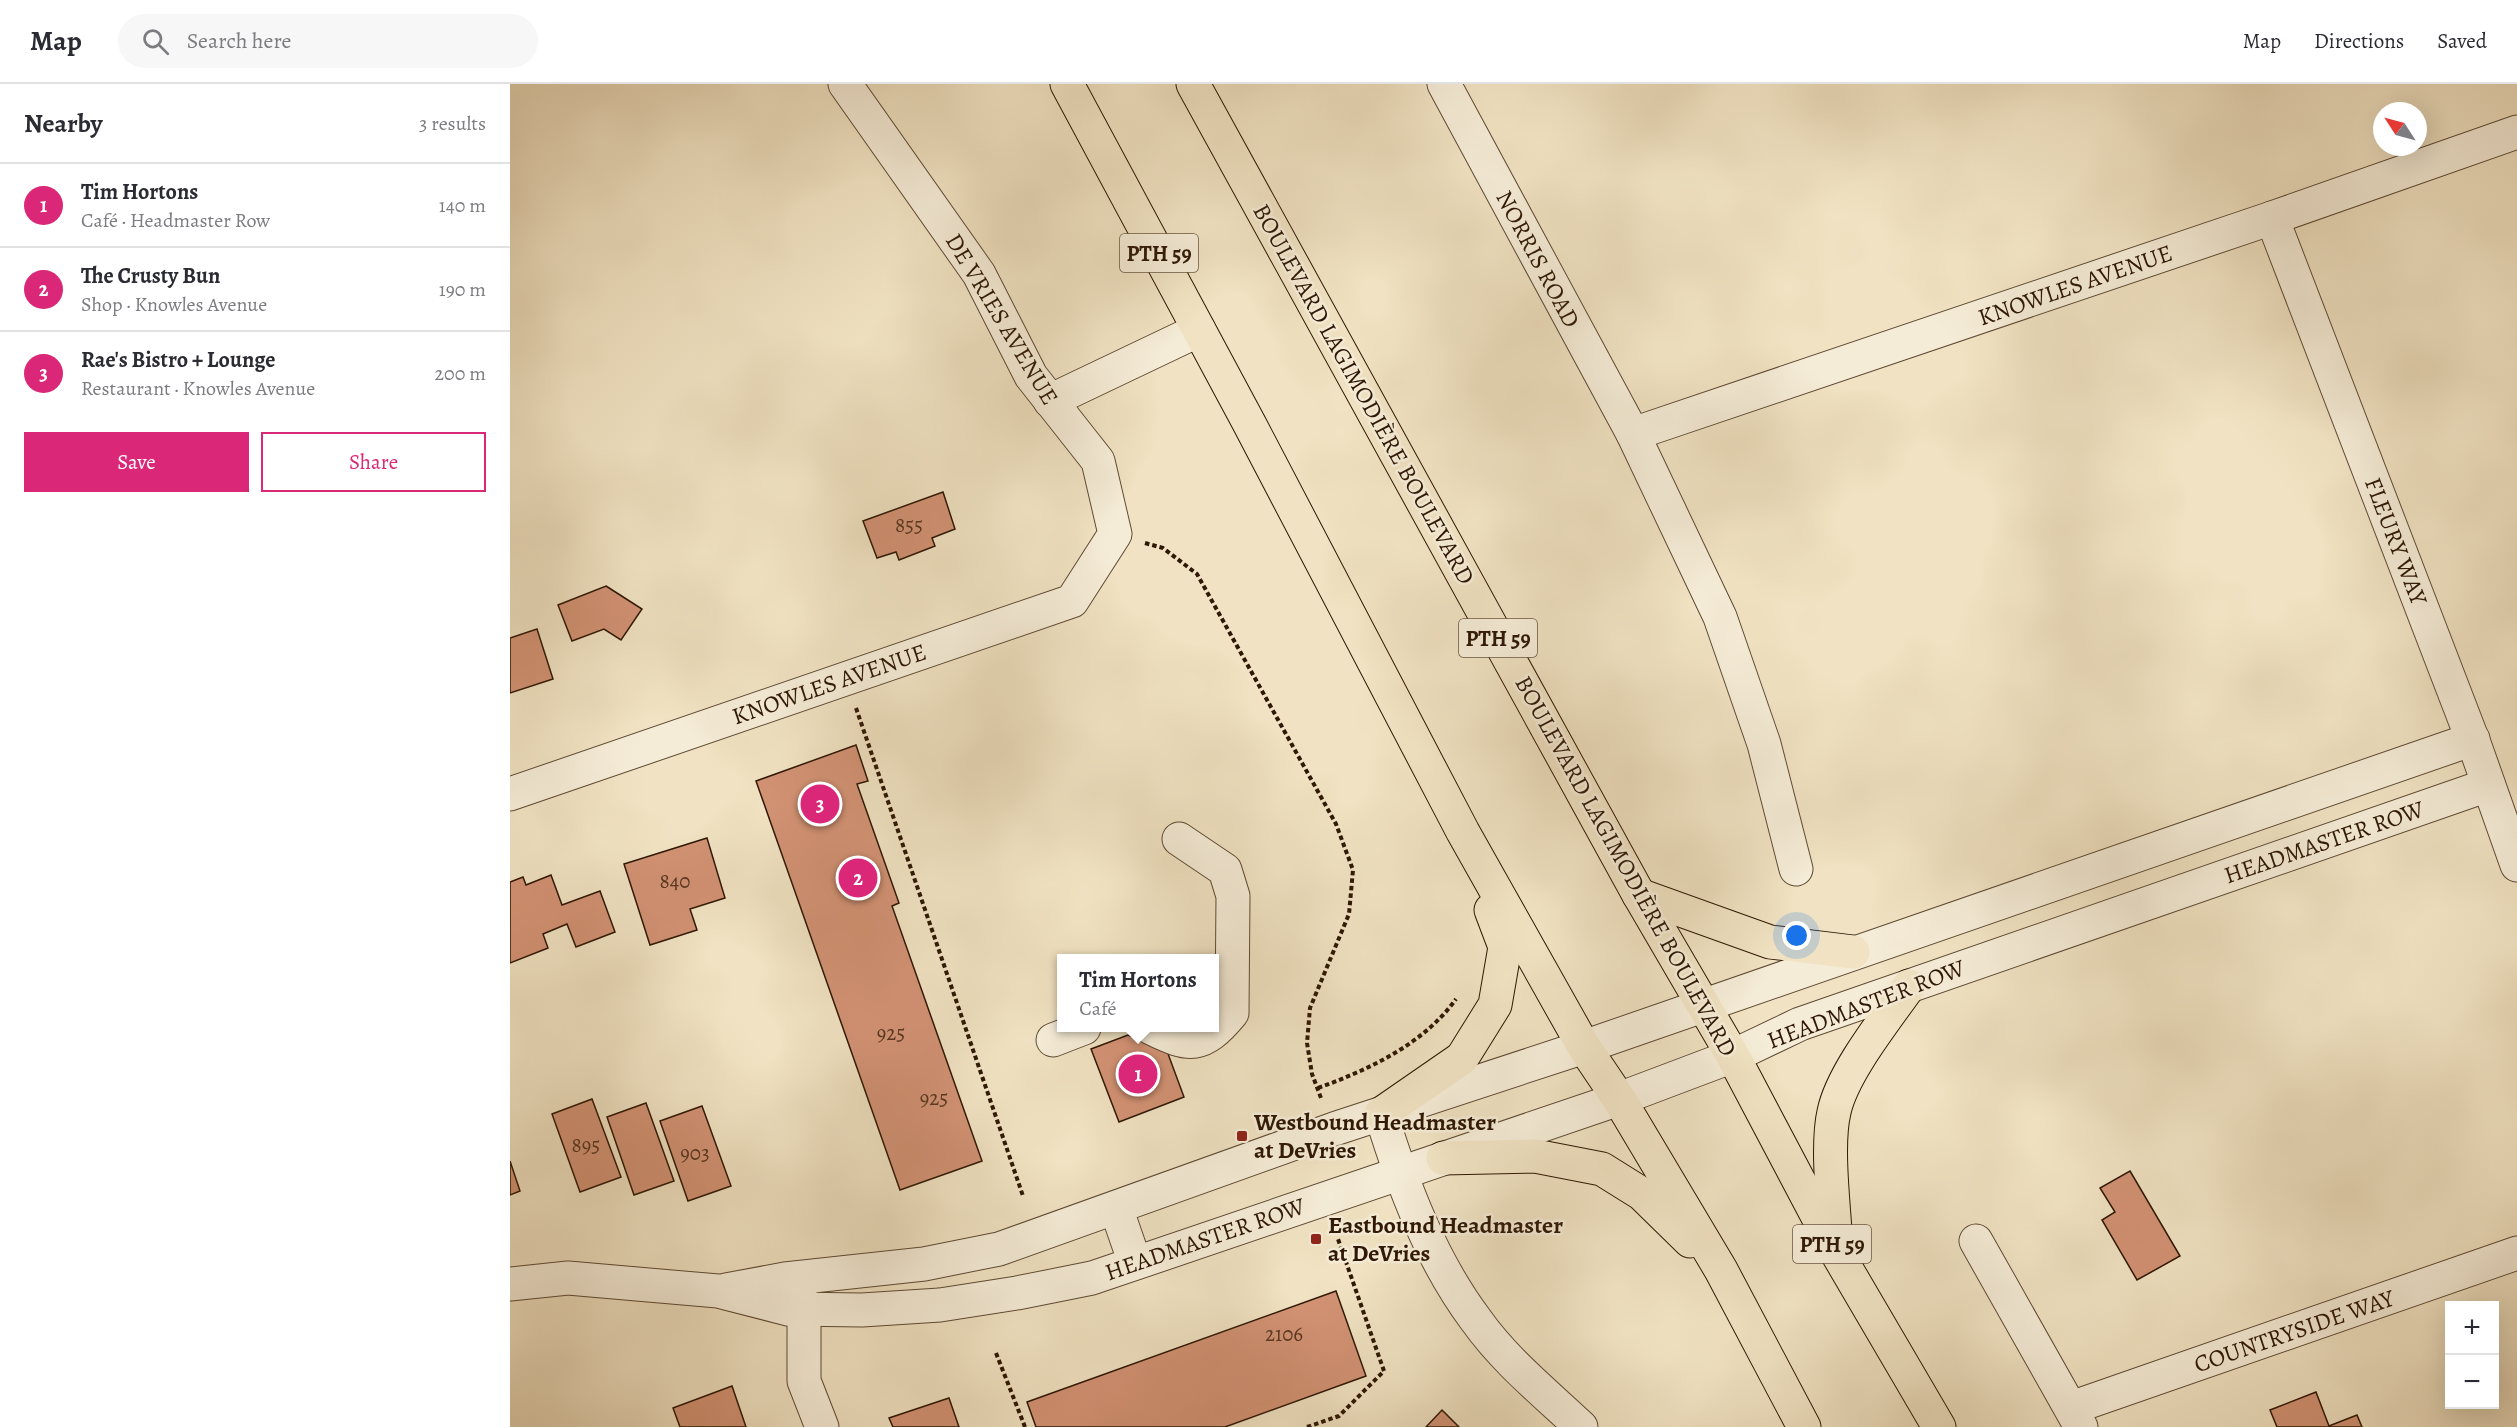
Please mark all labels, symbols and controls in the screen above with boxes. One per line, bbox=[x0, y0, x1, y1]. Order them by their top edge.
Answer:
search box bbox=[118, 14, 538, 68]
text: Map bbox=[30, 22, 82, 60]
icon: search bbox=[139, 25, 172, 58]
text: Search here bbox=[187, 26, 291, 56]
text: Map bbox=[2243, 27, 2281, 55]
text: Directions bbox=[2314, 27, 2404, 55]
text: Saved bbox=[2437, 27, 2487, 55]
north arrow bbox=[2373, 102, 2427, 156]
text: Nearby bbox=[24, 106, 103, 141]
text: 3 results bbox=[419, 110, 486, 137]
text: Tim Hortons bbox=[81, 177, 198, 207]
street label: NORRIS ROAD bbox=[1488, 185, 1588, 333]
text: 1 bbox=[40, 192, 47, 219]
text: 140 m bbox=[439, 192, 486, 219]
street label: BOULEVARD LAGIMODIÈRE BOULEVARD bbox=[1246, 198, 1482, 590]
text: Café · Headmaster Row bbox=[81, 207, 270, 234]
street label: DE VRIES AVENUE bbox=[938, 227, 1066, 411]
road number: PTH 59 bbox=[1120, 234, 1198, 272]
street label: KNOWLES AVENUE bbox=[1974, 237, 2176, 333]
text: The Crusty Bun bbox=[81, 261, 220, 291]
text: 2 bbox=[39, 276, 48, 303]
text: 190 m bbox=[439, 276, 486, 303]
text: Shop · Knowles Avenue bbox=[81, 291, 267, 318]
text: Rae's Bistro + Lounge bbox=[81, 345, 276, 375]
text: 3 bbox=[39, 360, 48, 387]
text: 200 m bbox=[435, 360, 486, 387]
text: Restaurant · Knowles Avenue bbox=[81, 375, 315, 402]
button: Save bbox=[24, 432, 249, 492]
button: Share bbox=[261, 432, 486, 492]
street label: FLEURY WAY bbox=[2357, 473, 2435, 610]
house number: 855 bbox=[895, 511, 923, 539]
road number: PTH 59 bbox=[1459, 619, 1537, 657]
street label: KNOWLES AVENUE bbox=[728, 636, 930, 732]
street label: BOULEVARD LAGIMODIÈRE BOULEVARD bbox=[1508, 670, 1744, 1062]
pin: 3 bbox=[800, 782, 840, 826]
street label: HEADMASTER ROW bbox=[2220, 793, 2429, 891]
pin: 2 bbox=[838, 856, 878, 900]
house number: 840 bbox=[660, 867, 690, 895]
your location bbox=[1782, 921, 1811, 950]
street label: HEADMASTER ROW bbox=[1762, 951, 1970, 1056]
popup bbox=[1057, 954, 1219, 1032]
text: Tim Hortons bbox=[1079, 965, 1197, 995]
text: Café bbox=[1079, 995, 1116, 1022]
house number: 925 bbox=[877, 1019, 905, 1047]
pin: 1 bbox=[1118, 1052, 1158, 1096]
house number: 925 bbox=[920, 1084, 948, 1112]
place label: Westbound Headmaster at DeVries bbox=[1253, 1106, 1496, 1166]
marker: Westbound Headmaster at DeVries bbox=[1235, 1129, 1249, 1143]
house number: 895 bbox=[572, 1131, 600, 1159]
house number: 903 bbox=[680, 1139, 710, 1167]
street label: HEADMASTER ROW bbox=[1101, 1190, 1310, 1288]
place label: Eastbound Headmaster at DeVries bbox=[1328, 1209, 1563, 1269]
road number: PTH 59 bbox=[1793, 1225, 1871, 1263]
marker: Eastbound Headmaster at DeVries bbox=[1309, 1232, 1323, 1246]
street label: COUNTRYSIDE WAY bbox=[2190, 1281, 2399, 1380]
map controls bbox=[2445, 1301, 2499, 1409]
button: + bbox=[2445, 1301, 2499, 1355]
house number: 2106 bbox=[1265, 1320, 1303, 1348]
button: − bbox=[2445, 1355, 2499, 1409]

